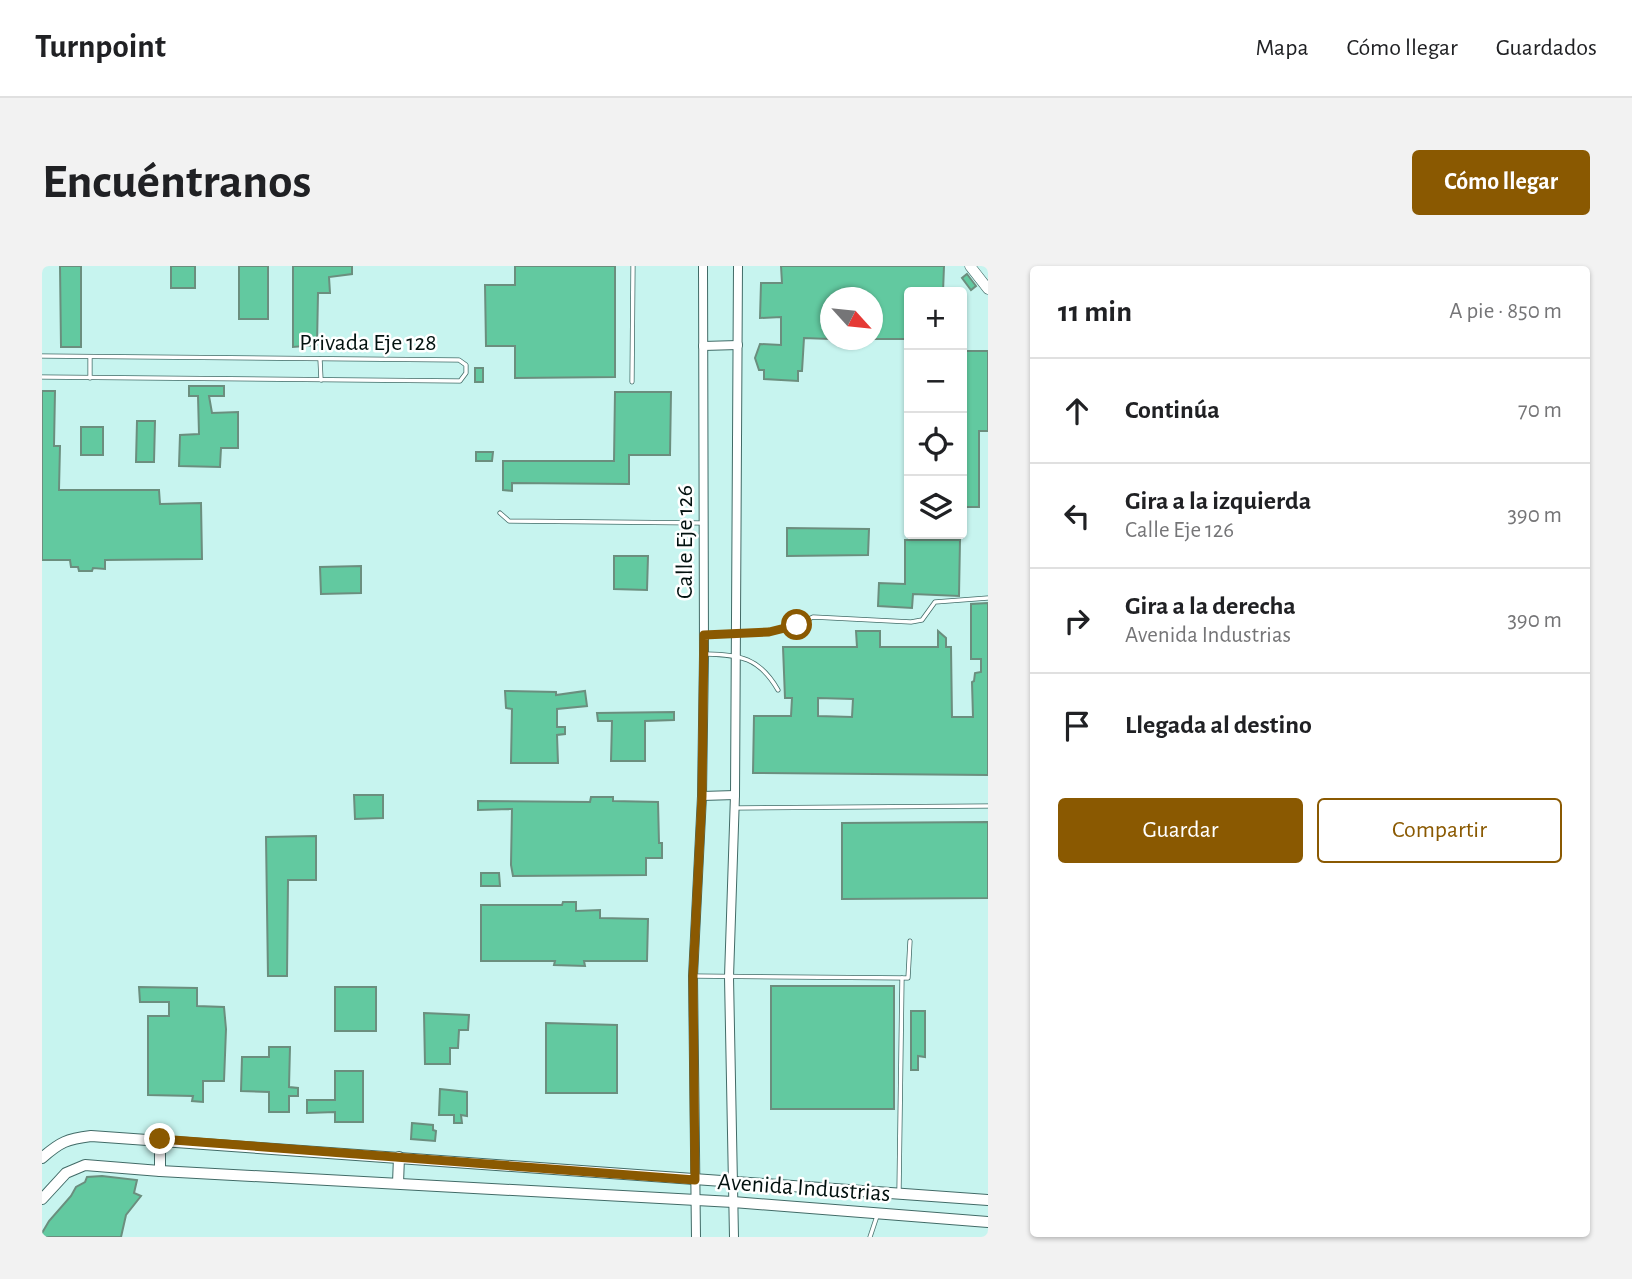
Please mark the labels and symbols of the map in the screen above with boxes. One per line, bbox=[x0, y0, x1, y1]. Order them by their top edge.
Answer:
north arrow bbox=[820, 287, 883, 350]
street label: Privada Eje 128 bbox=[299, 331, 437, 355]
street label: Calle Eje 126 bbox=[673, 485, 697, 599]
route start bbox=[781, 609, 812, 640]
route end bbox=[144, 1123, 175, 1154]
street label: Avenida Industrias bbox=[717, 1170, 891, 1206]

